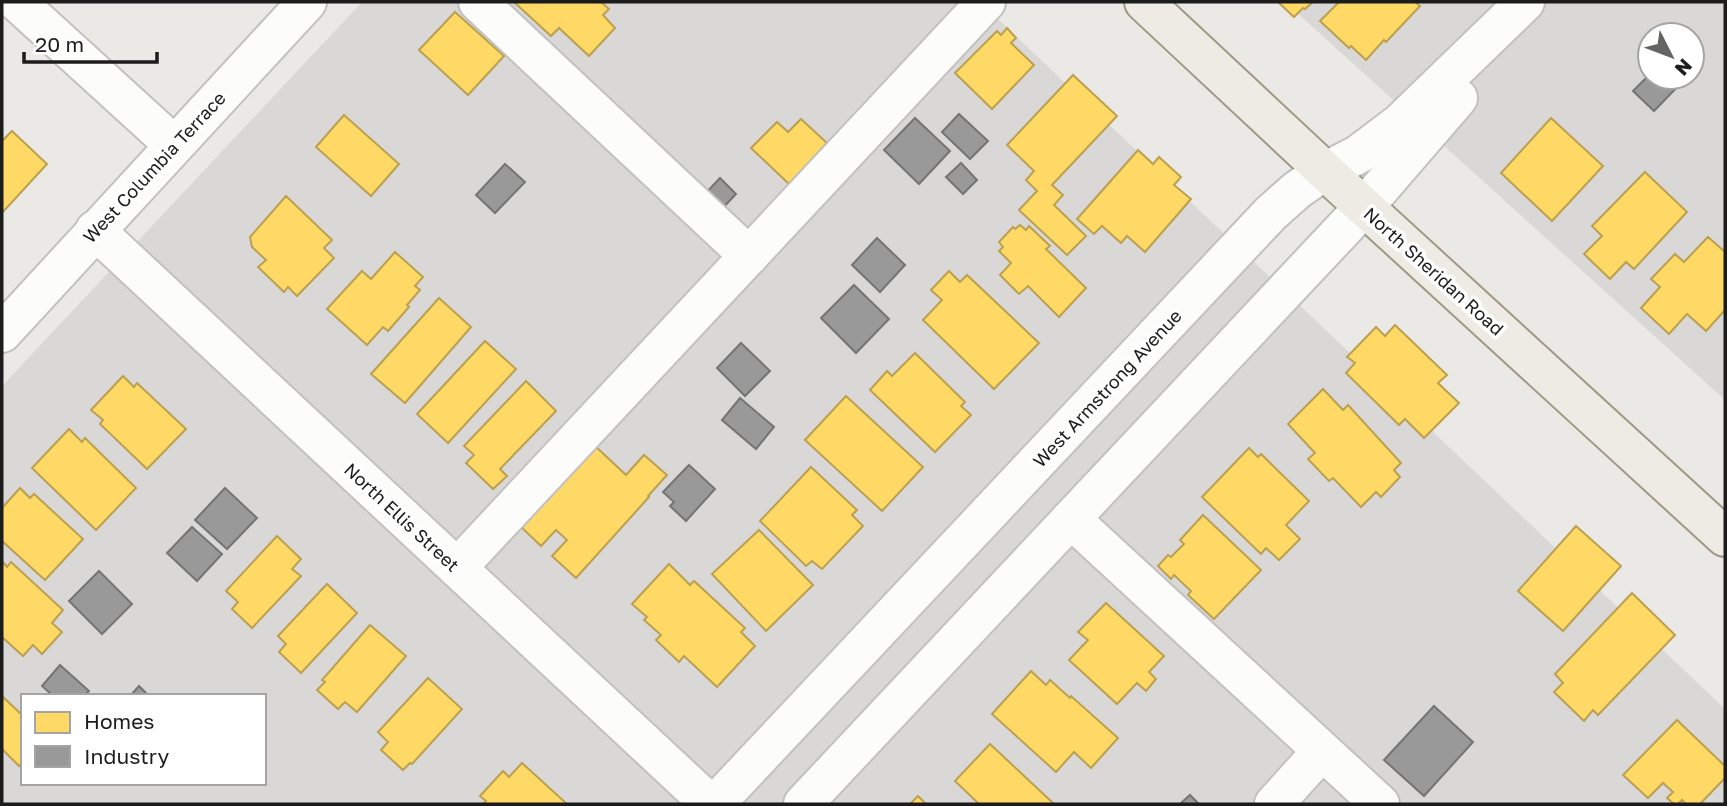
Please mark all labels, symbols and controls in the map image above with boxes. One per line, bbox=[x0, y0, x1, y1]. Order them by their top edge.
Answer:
scale bar bbox=[24, 21, 158, 65]
north arrow bbox=[1636, 21, 1706, 91]
text: 20 m bbox=[35, 31, 84, 57]
text: N bbox=[1671, 55, 1697, 81]
street label: West Columbia Terrace bbox=[78, 87, 230, 247]
street label: North Sheridan Road bbox=[1360, 202, 1508, 340]
street label: West Armstrong Avenue bbox=[1028, 305, 1186, 471]
street label: North Ellis Street bbox=[340, 458, 464, 576]
legend bbox=[21, 694, 266, 785]
text: Homes bbox=[84, 708, 154, 734]
text: Industry bbox=[84, 743, 169, 769]

